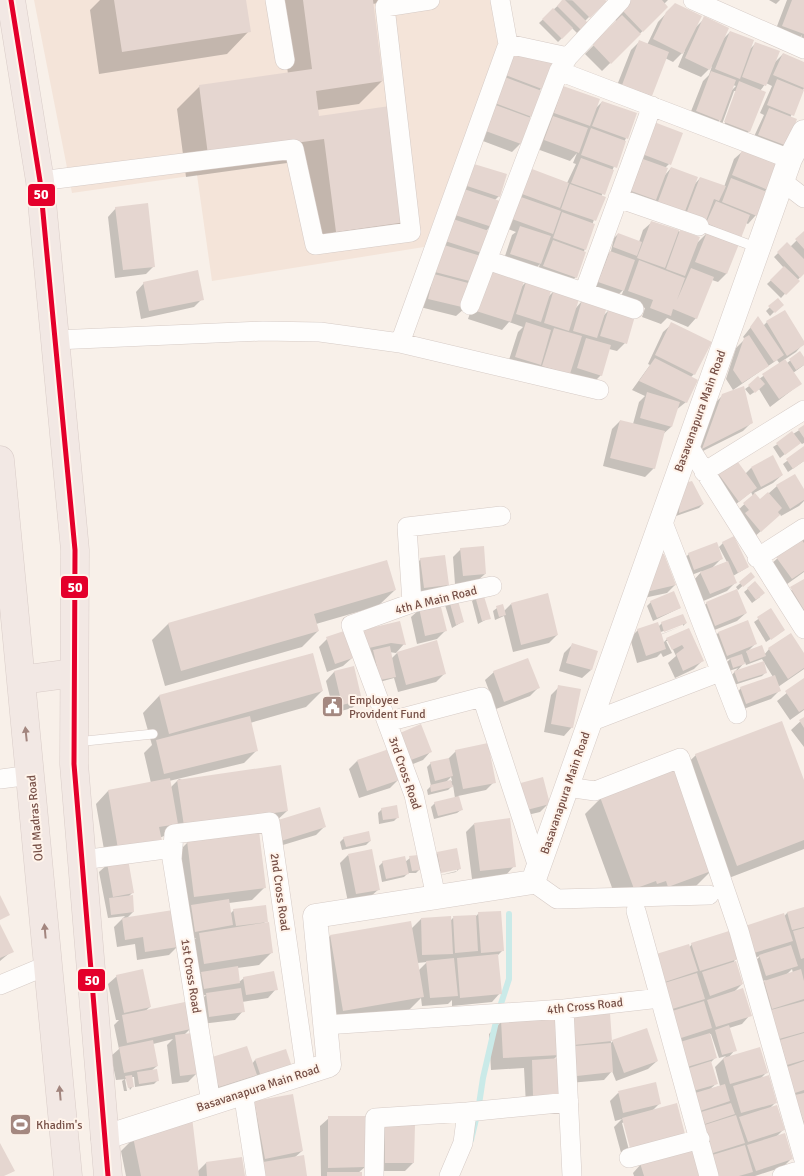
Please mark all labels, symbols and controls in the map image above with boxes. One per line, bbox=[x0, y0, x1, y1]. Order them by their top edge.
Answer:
line badge: 50 bbox=[27, 183, 56, 207]
text: 50 bbox=[33, 186, 49, 203]
street label: Basavanapura Main Road bbox=[671, 348, 730, 474]
line badge: 50 bbox=[60, 575, 89, 599]
text: 50 bbox=[67, 579, 83, 596]
street label: 4th A Main Road bbox=[394, 583, 479, 618]
place label: Employee Provident Fund bbox=[349, 693, 426, 722]
public building icon: Employee Provident Fund bbox=[321, 695, 345, 719]
one-way arrow bbox=[22, 726, 30, 742]
street label: Basavanapura Main Road bbox=[537, 730, 593, 856]
street label: 3rd Cross Road bbox=[385, 735, 424, 812]
street label: Old Madras Road bbox=[24, 774, 47, 862]
street label: 2nd Cross Road bbox=[267, 852, 292, 932]
one-way arrow bbox=[41, 923, 49, 939]
street label: 1st Cross Road bbox=[177, 938, 204, 1014]
line badge: 50 bbox=[77, 968, 106, 992]
text: 50 bbox=[84, 972, 100, 989]
street label: 4th Cross Road bbox=[546, 995, 624, 1018]
street label: Basavanapura Main Road bbox=[195, 1061, 322, 1115]
one-way arrow bbox=[56, 1084, 64, 1100]
sports icon: Khadim's bbox=[8, 1113, 32, 1137]
place label: Khadim's bbox=[36, 1118, 83, 1133]

